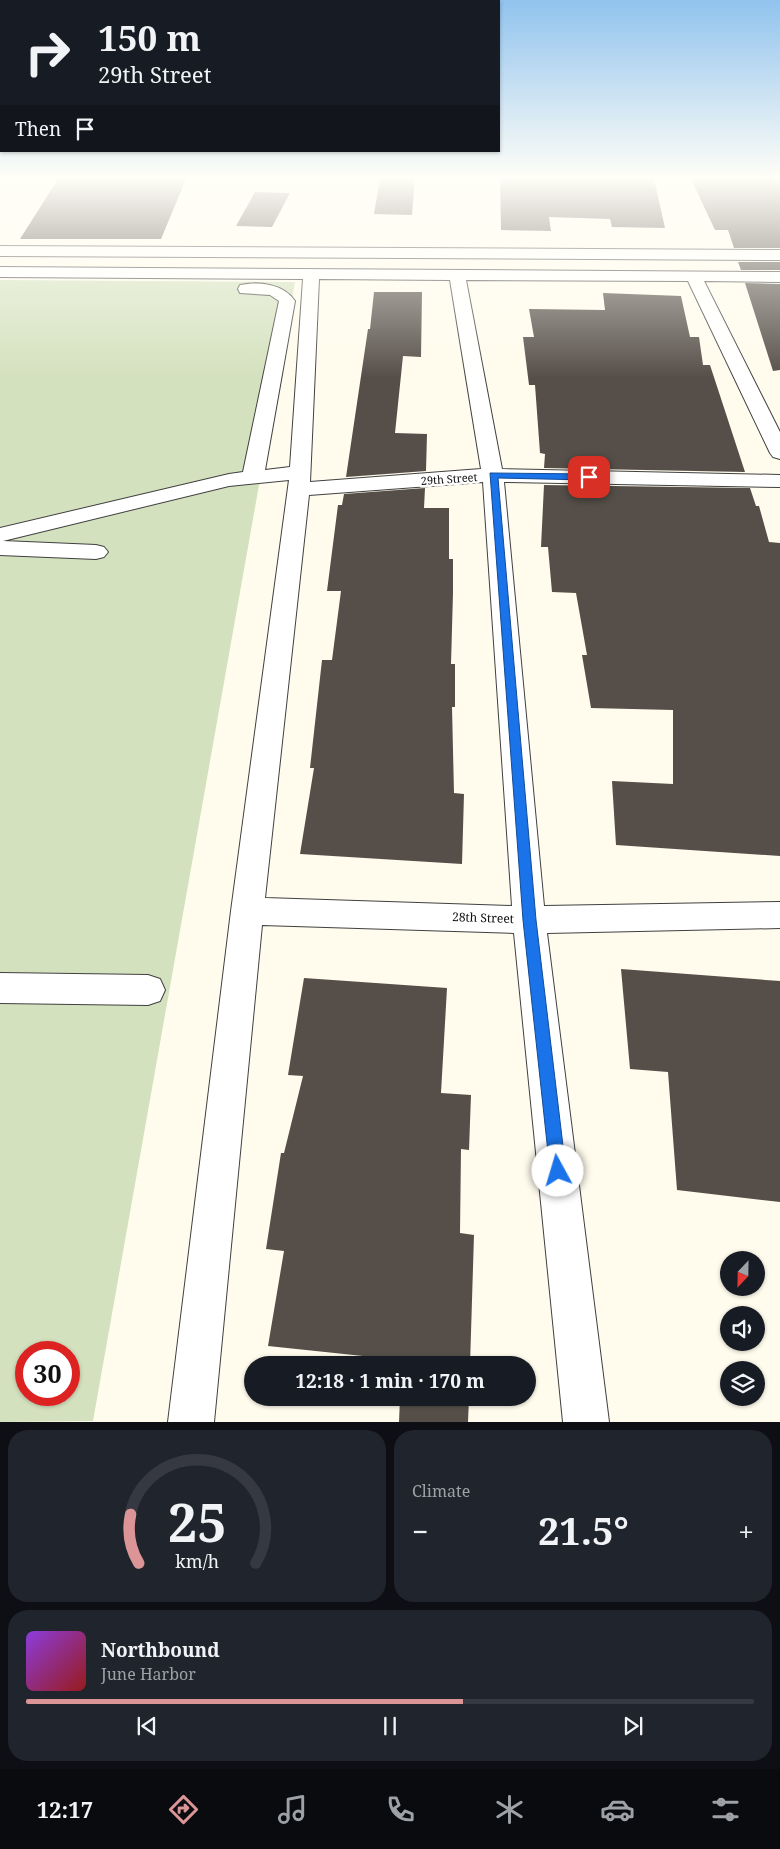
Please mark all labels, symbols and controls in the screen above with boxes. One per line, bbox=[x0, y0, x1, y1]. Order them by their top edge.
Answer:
text: 150 m bbox=[98, 14, 201, 61]
icon: right bbox=[15, 20, 80, 85]
text: 29th Street bbox=[98, 59, 211, 89]
icon: arrive bbox=[71, 115, 99, 143]
text: Then bbox=[15, 116, 61, 142]
pin bbox=[568, 456, 610, 498]
icon: arrive bbox=[575, 463, 603, 491]
street label: 29th Street bbox=[420, 469, 478, 488]
street label: 28th Street bbox=[452, 908, 514, 927]
position arrow bbox=[531, 1144, 583, 1196]
north arrow bbox=[720, 1251, 765, 1296]
map controls bbox=[720, 1251, 765, 1406]
button: sound bbox=[720, 1306, 765, 1351]
speed limit sign: 30 bbox=[15, 1341, 80, 1406]
button: layers bbox=[720, 1361, 765, 1406]
text: 12:18 · 1 min · 170 m bbox=[295, 1368, 485, 1394]
text: Climate bbox=[412, 1480, 470, 1502]
text: 25 bbox=[168, 1486, 226, 1557]
text: 21.5° bbox=[538, 1504, 629, 1556]
text: − bbox=[412, 1512, 428, 1550]
text: + bbox=[738, 1512, 754, 1550]
text: km/h bbox=[175, 1549, 219, 1573]
text: Northbound bbox=[101, 1637, 220, 1663]
text: June Harbor bbox=[101, 1663, 196, 1685]
icon: previous bbox=[133, 1712, 161, 1740]
icon: pause bbox=[376, 1712, 404, 1740]
icon: next bbox=[619, 1712, 647, 1740]
icon: directions bbox=[166, 1792, 201, 1827]
icon: music bbox=[275, 1792, 310, 1827]
icon: phone bbox=[383, 1792, 418, 1827]
icon: climate bbox=[492, 1792, 527, 1827]
icon: car bbox=[600, 1792, 635, 1827]
icon: filters bbox=[708, 1792, 743, 1827]
text: 12:17 bbox=[37, 1794, 93, 1824]

